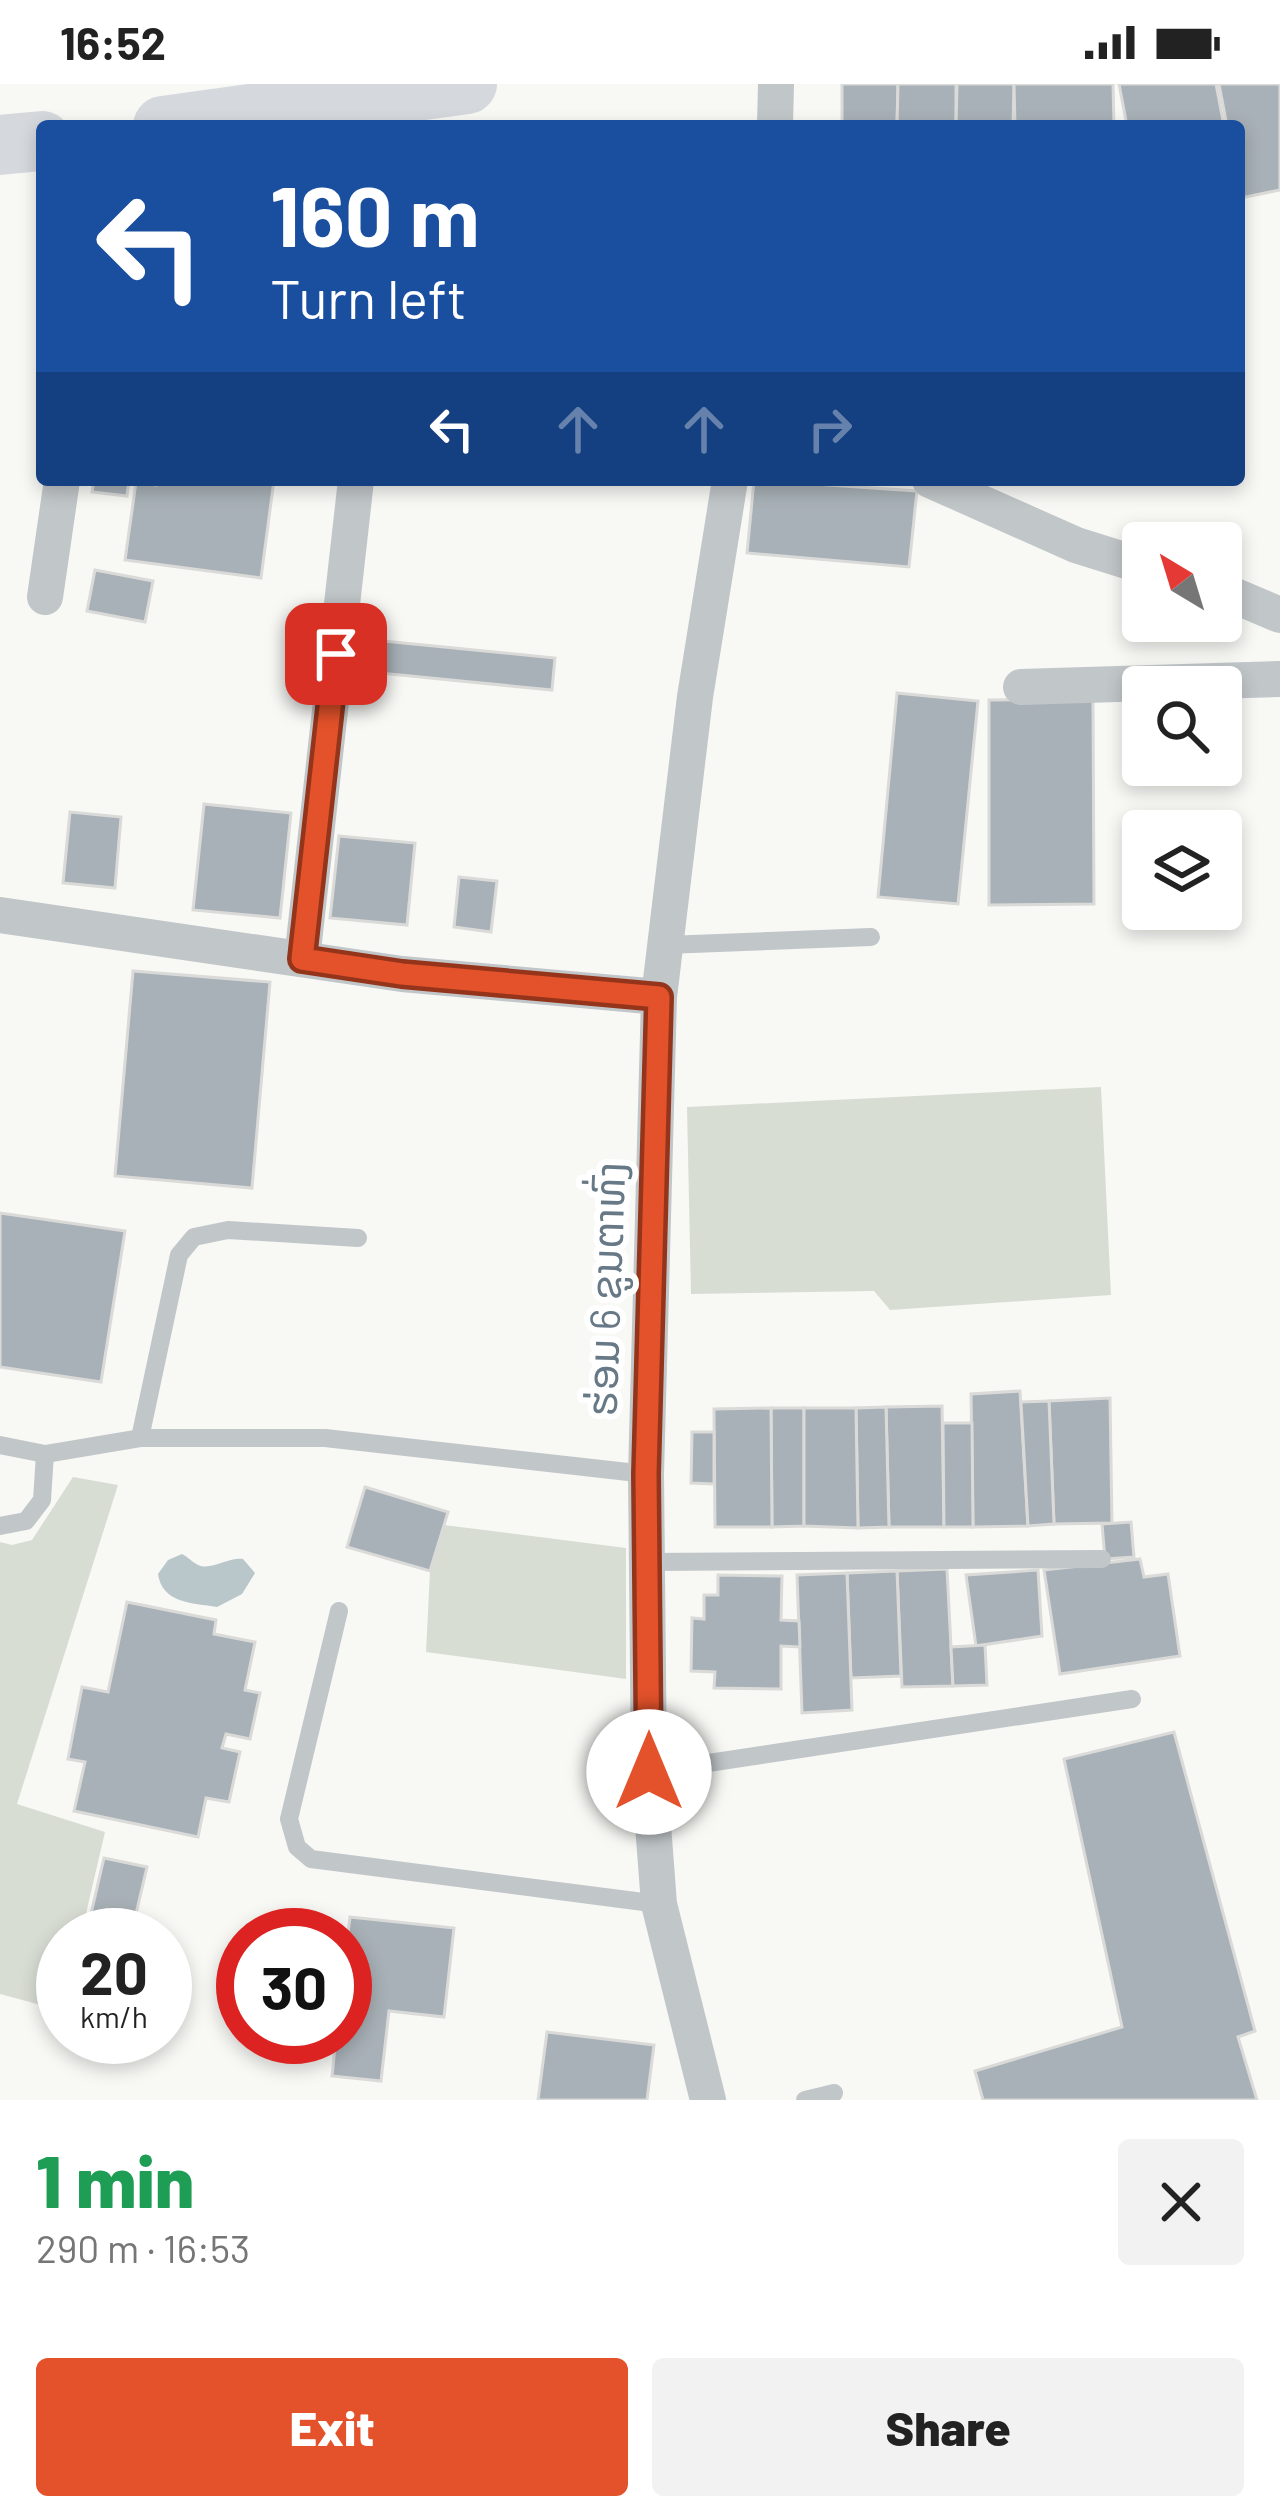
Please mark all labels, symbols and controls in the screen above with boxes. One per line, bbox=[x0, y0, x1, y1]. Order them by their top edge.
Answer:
text: 16:52 bbox=[60, 15, 166, 69]
text: 160 m bbox=[270, 163, 480, 264]
icon: left bbox=[72, 168, 228, 324]
text: Turn left bbox=[270, 265, 467, 330]
icon: left bbox=[419, 396, 485, 462]
icon: ahead bbox=[545, 396, 611, 462]
icon: ahead bbox=[671, 396, 737, 462]
icon: right bbox=[797, 396, 863, 462]
north arrow bbox=[1122, 522, 1242, 642]
map controls bbox=[1122, 522, 1242, 930]
pin bbox=[285, 603, 387, 705]
icon: arrive bbox=[303, 621, 369, 687]
button: search bbox=[1122, 666, 1242, 786]
button: layers bbox=[1122, 810, 1242, 930]
street label: ຮ່ອມ 6 ຂູນຕາທົ່ງ bbox=[573, 1161, 637, 1417]
position arrow bbox=[586, 1709, 712, 1835]
speed limit sign: 30 bbox=[216, 1908, 372, 2064]
text: 20 bbox=[80, 1935, 148, 2007]
text: km/h bbox=[80, 1998, 148, 2034]
text: 1 min bbox=[36, 2136, 194, 2222]
button: close bbox=[1118, 2139, 1244, 2265]
text: 290 m · 16:53 bbox=[36, 2224, 250, 2271]
button: Exit bbox=[36, 2358, 628, 2496]
button: Share bbox=[652, 2358, 1244, 2496]

